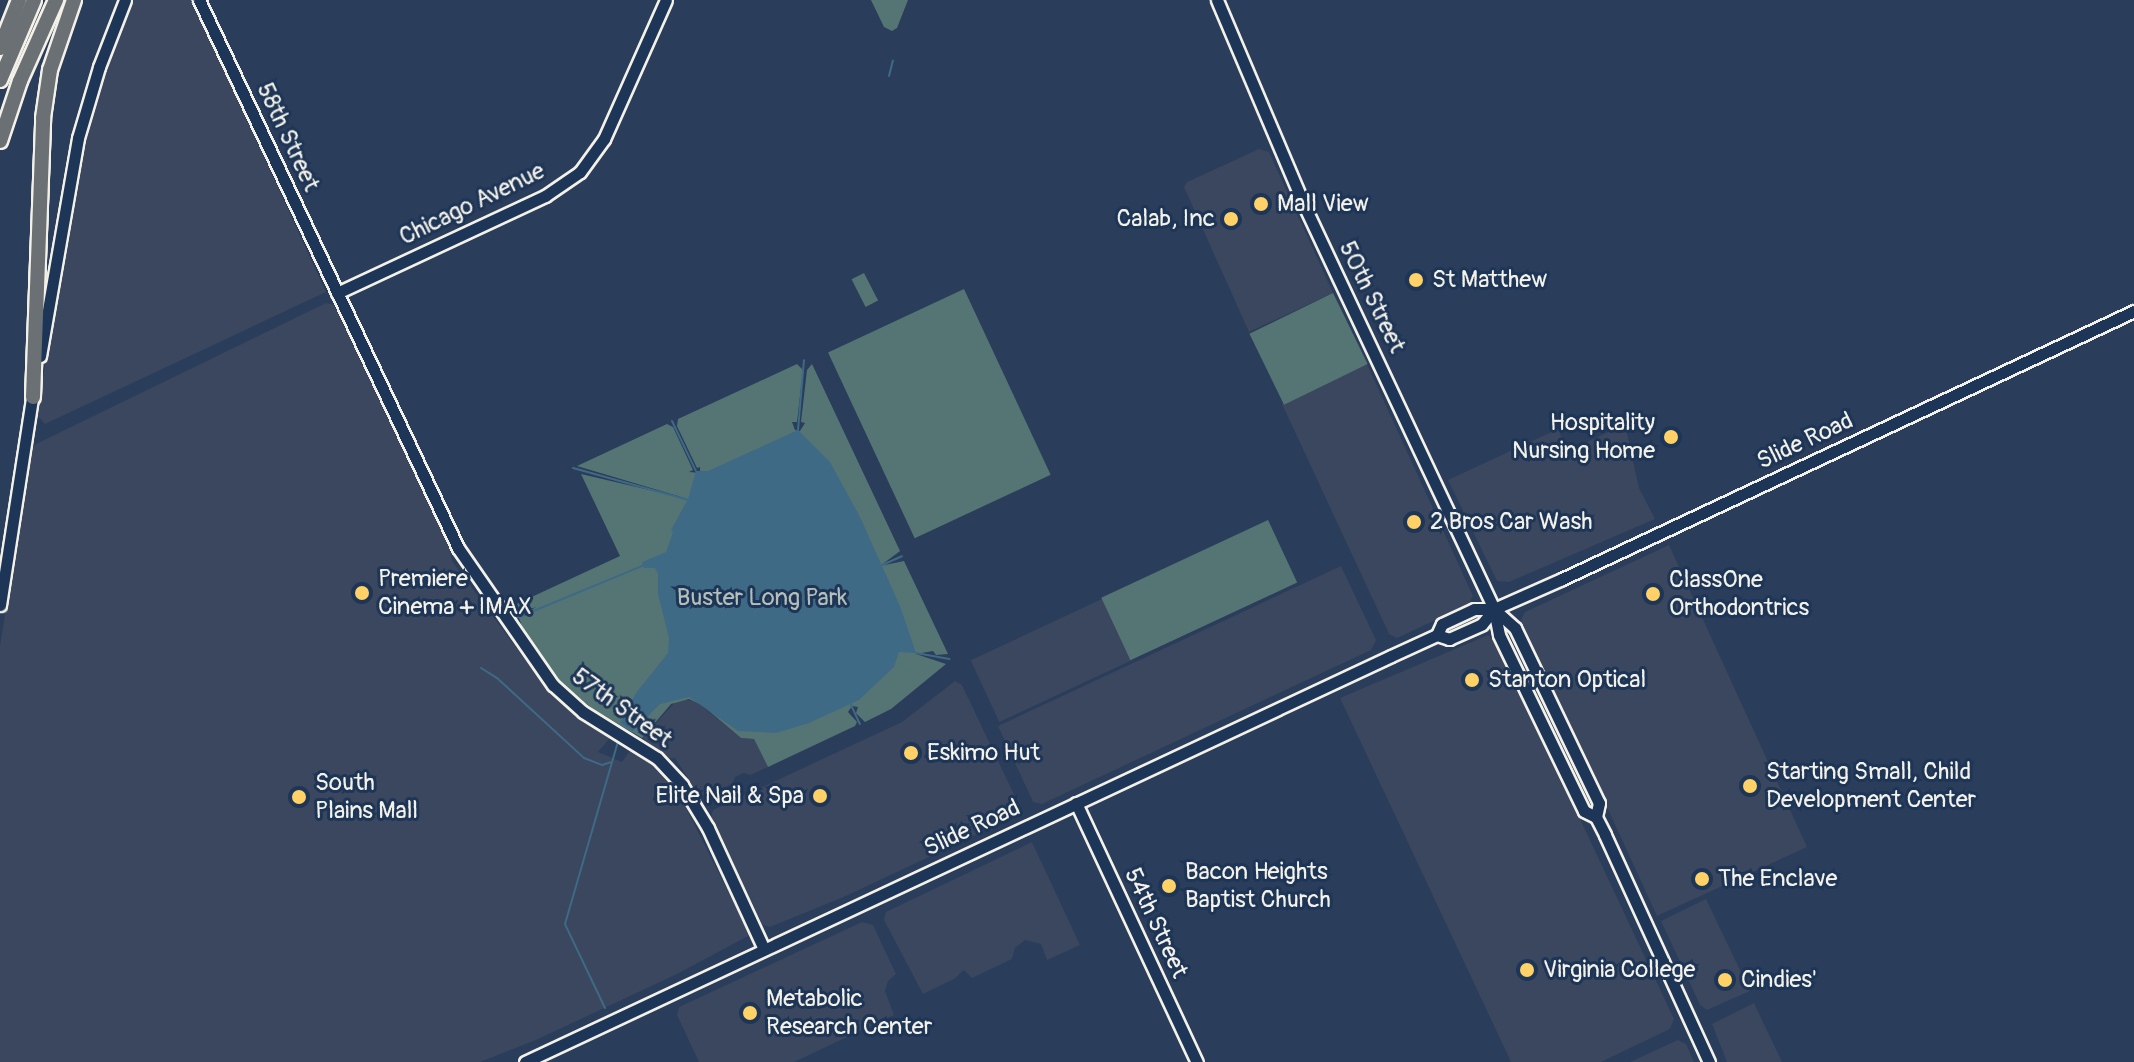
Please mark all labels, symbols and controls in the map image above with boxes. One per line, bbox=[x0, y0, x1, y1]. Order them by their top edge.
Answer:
street label: 58th Street bbox=[250, 78, 326, 196]
street label: Chicago Avenue bbox=[395, 156, 549, 252]
place label: Mall View bbox=[1277, 190, 1369, 218]
marker: Mall View bbox=[1252, 195, 1270, 213]
place label: Calab, Inc bbox=[1117, 205, 1215, 233]
marker: Calab, Inc bbox=[1222, 210, 1240, 228]
street label: 50th Street bbox=[1333, 236, 1411, 358]
place label: St Matthew bbox=[1432, 266, 1547, 294]
marker: St Matthew bbox=[1407, 271, 1425, 289]
street label: Slide Road bbox=[1752, 406, 1858, 476]
place label: Hospitality Nursing Home bbox=[1512, 409, 1655, 465]
marker: Hospitality Nursing Home bbox=[1662, 428, 1680, 446]
place label: 2 Bros Car Wash bbox=[1430, 508, 1593, 536]
marker: 2 Bros Car Wash bbox=[1405, 513, 1423, 531]
place label: Premiere Cinema + IMAX bbox=[378, 565, 532, 621]
place label: ClassOne Orthodontrics bbox=[1669, 566, 1809, 622]
marker: Premiere Cinema + IMAX bbox=[353, 584, 371, 602]
park label: Buster Long Park bbox=[677, 584, 847, 612]
marker: ClassOne Orthodontrics bbox=[1644, 585, 1662, 603]
street label: 57th Street bbox=[566, 662, 678, 754]
place label: Stanton Optical bbox=[1488, 666, 1646, 694]
marker: Stanton Optical bbox=[1463, 671, 1481, 689]
place label: Eskimo Hut bbox=[927, 739, 1040, 767]
marker: Eskimo Hut bbox=[902, 744, 920, 762]
place label: Starting Small, Child Development Center bbox=[1766, 758, 1976, 814]
place label: South Plains Mall bbox=[315, 769, 418, 825]
marker: Starting Small, Child Development Center bbox=[1741, 777, 1759, 795]
place label: Elite Nail & Spa bbox=[656, 782, 804, 810]
marker: Elite Nail & Spa bbox=[811, 787, 829, 805]
marker: South Plains Mall bbox=[290, 788, 308, 806]
street label: Slide Road bbox=[919, 793, 1025, 863]
place label: Bacon Heights Baptist Church bbox=[1185, 858, 1331, 914]
street label: 54th Street bbox=[1118, 863, 1194, 983]
place label: The Enclave bbox=[1718, 865, 1837, 893]
marker: The Enclave bbox=[1693, 870, 1711, 888]
marker: Bacon Heights Baptist Church bbox=[1160, 877, 1178, 895]
place label: Virginia College bbox=[1543, 956, 1695, 984]
marker: Virginia College bbox=[1518, 961, 1536, 979]
place label: Cindies' bbox=[1741, 966, 1817, 994]
marker: Cindies' bbox=[1716, 971, 1734, 989]
place label: Metabolic Research Center bbox=[766, 985, 932, 1041]
marker: Metabolic Research Center bbox=[741, 1004, 759, 1022]

